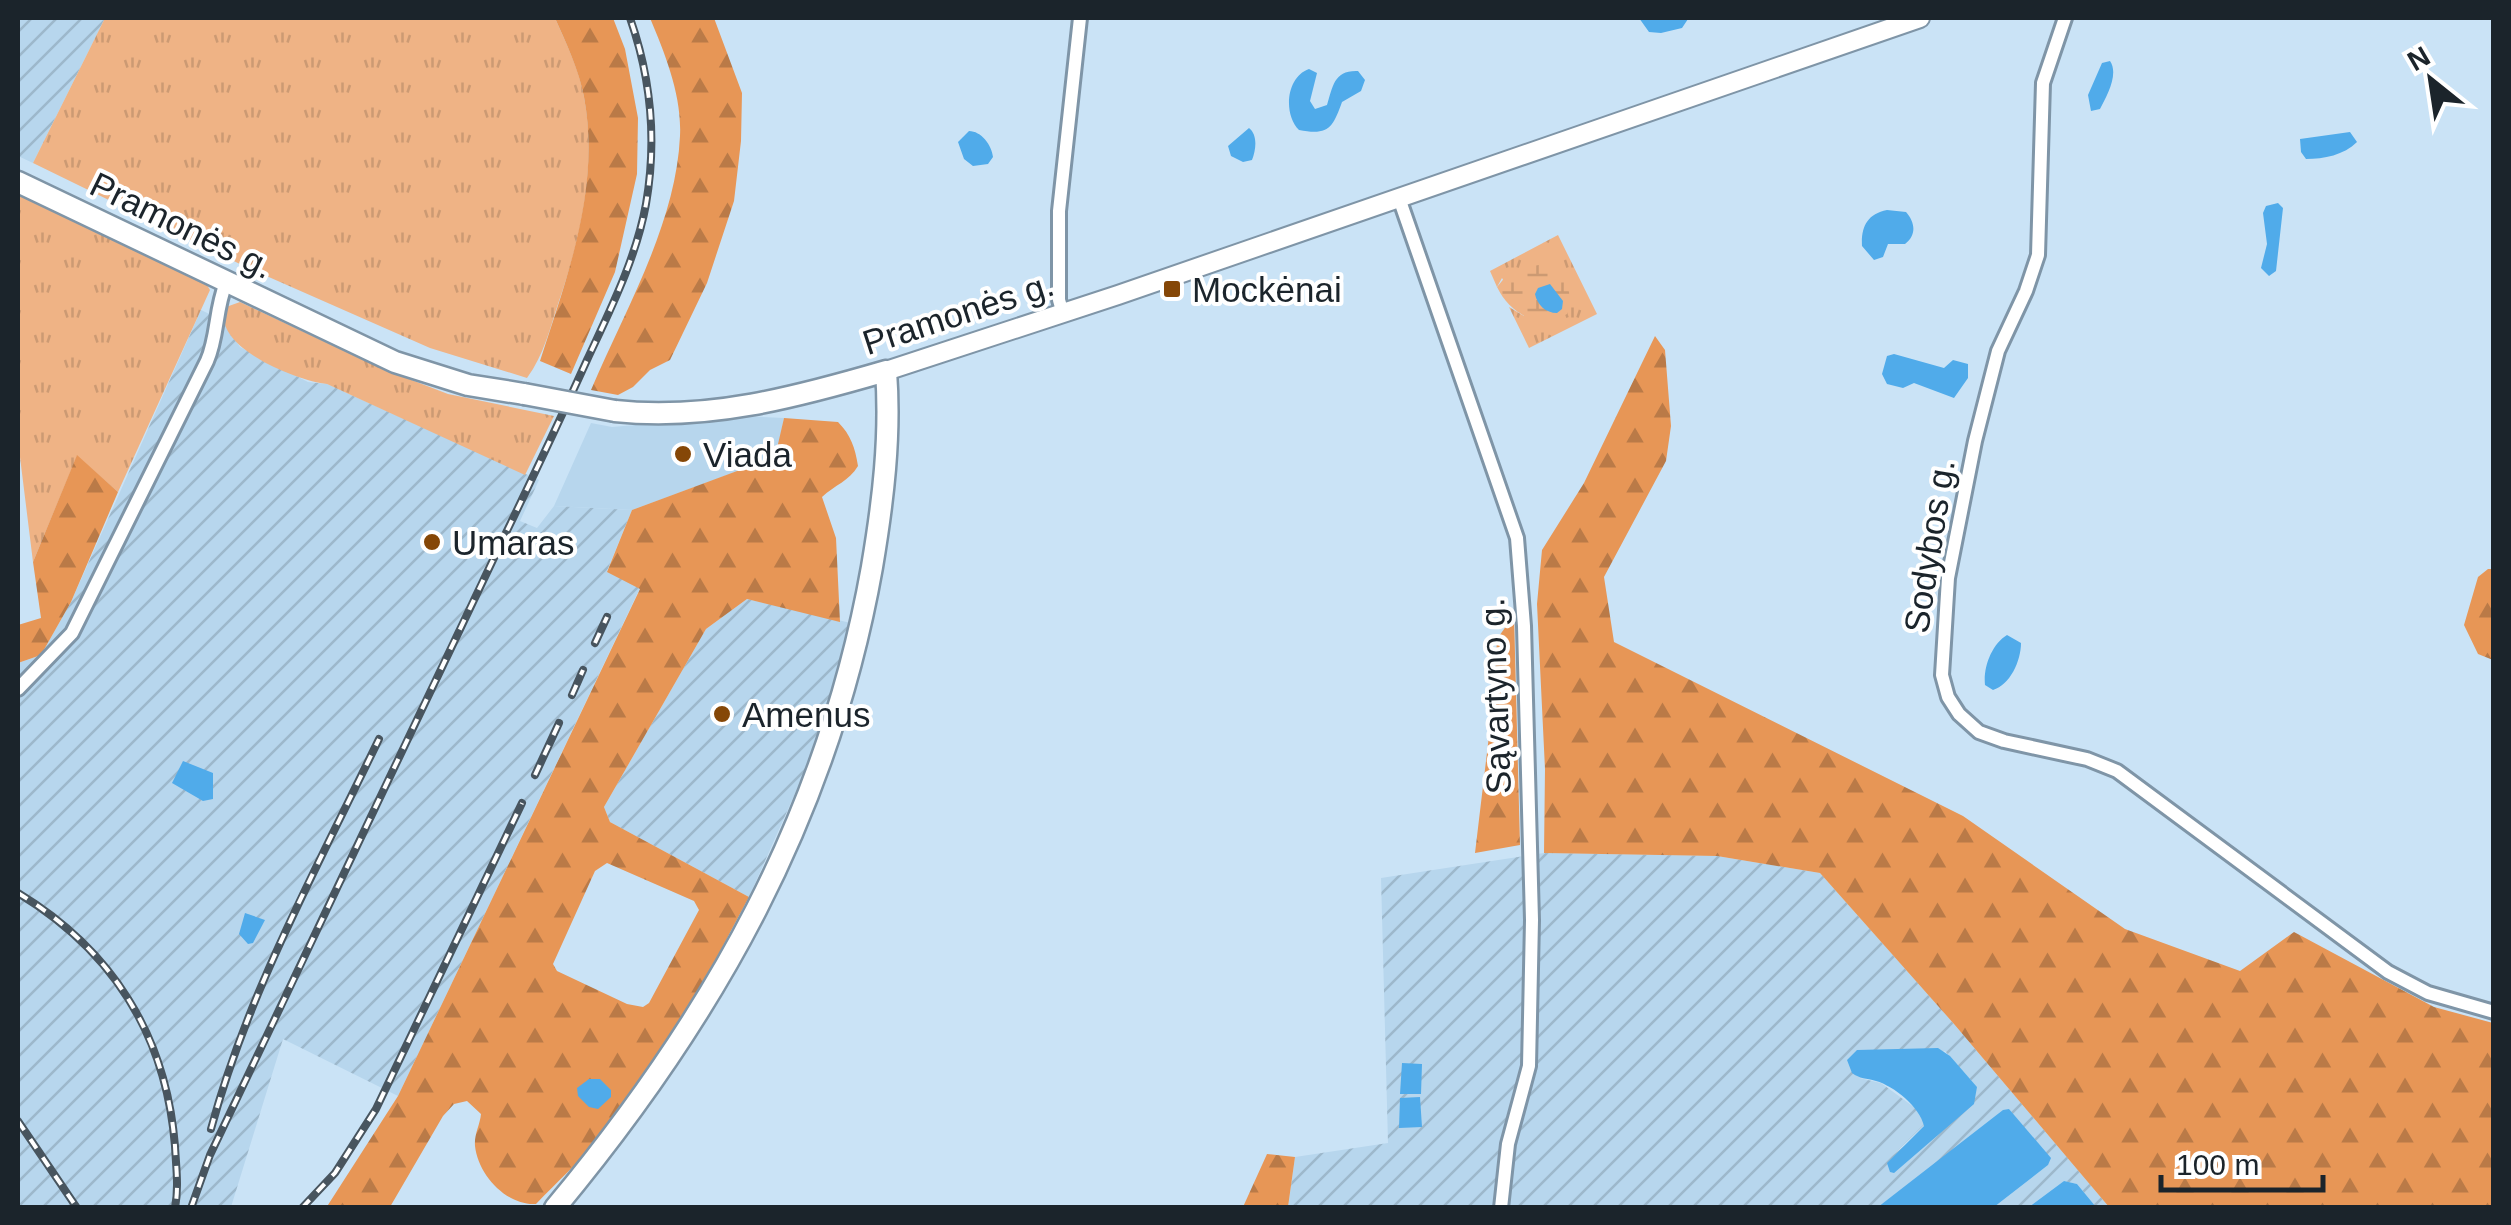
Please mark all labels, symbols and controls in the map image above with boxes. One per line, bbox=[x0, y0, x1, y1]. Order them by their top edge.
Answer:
north arrow bbox=[2381, 30, 2481, 130]
text: N bbox=[2402, 40, 2435, 77]
street label: Pramonės g. bbox=[84, 164, 280, 286]
street label: Pramonės g. bbox=[858, 264, 1058, 362]
place label: Mockėnai bbox=[1192, 270, 1342, 309]
marker: Mockėnai bbox=[1161, 278, 1183, 300]
place label: Viada bbox=[703, 435, 792, 474]
marker: Viada bbox=[672, 443, 694, 465]
street label: Sodybos g. bbox=[1896, 456, 1962, 636]
place label: Umaras bbox=[452, 523, 575, 562]
marker: Umaras bbox=[421, 531, 443, 553]
street label: Sąvartyno g. bbox=[1472, 597, 1518, 795]
place label: Amenus bbox=[742, 695, 870, 734]
marker: Amenus bbox=[711, 703, 733, 725]
scale bar bbox=[2161, 1130, 2324, 1192]
text: 100 m bbox=[2176, 1148, 2259, 1181]

